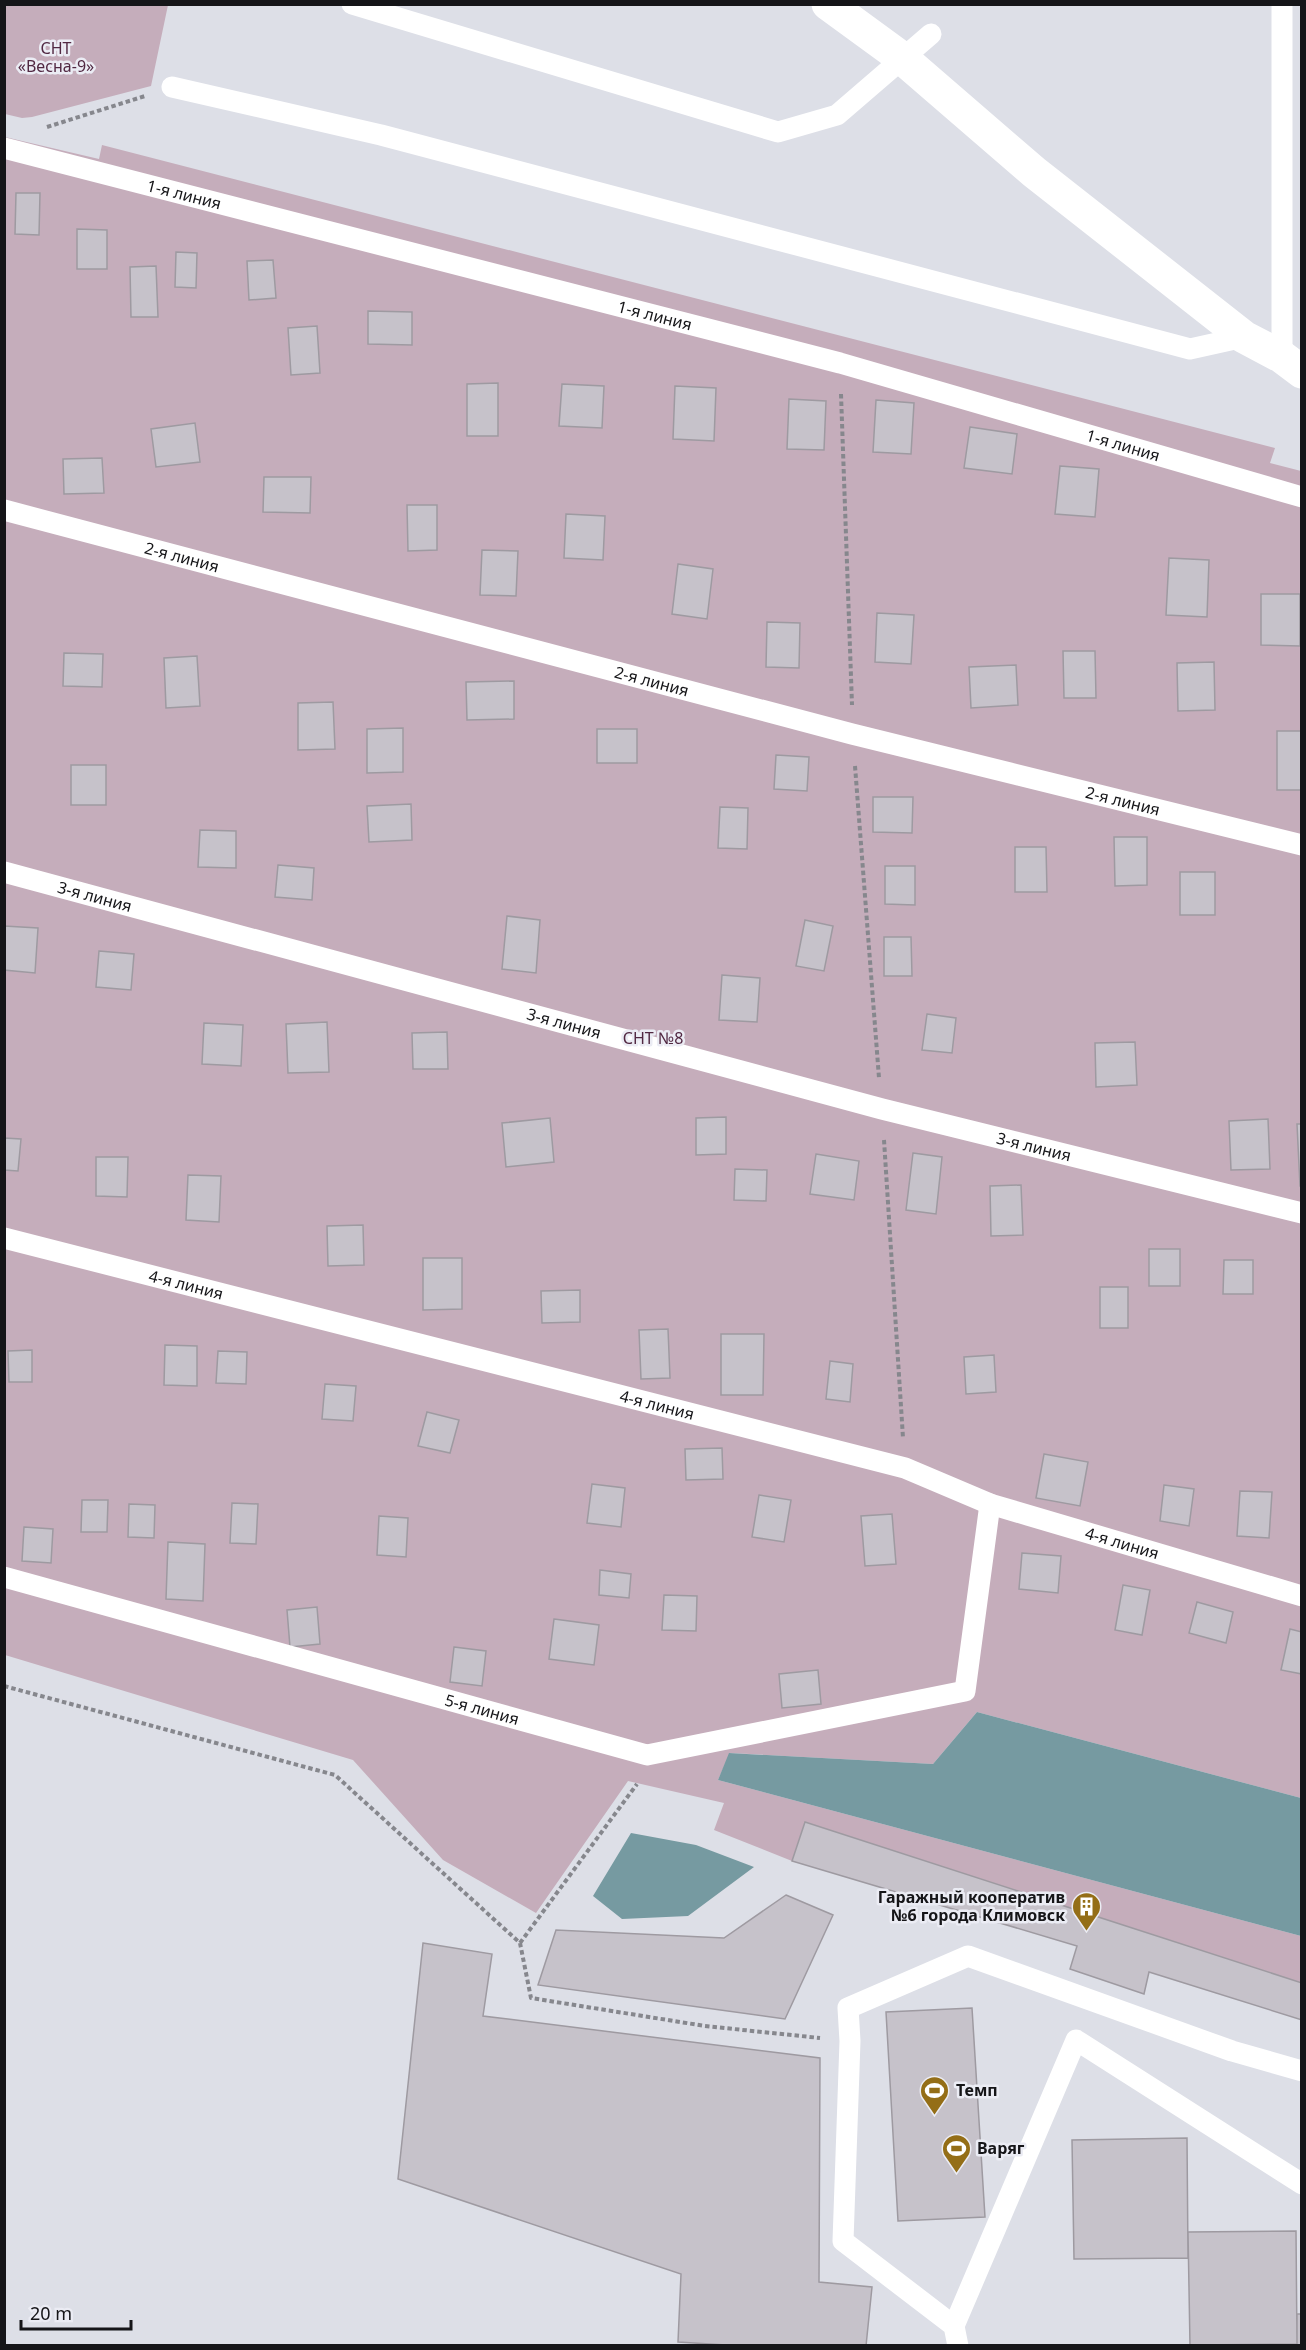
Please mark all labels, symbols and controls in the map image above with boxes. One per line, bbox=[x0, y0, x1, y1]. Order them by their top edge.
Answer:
park label: СНТ «Весна-9» bbox=[18, 37, 94, 77]
street label: 1-я линия bbox=[145, 174, 224, 214]
street label: 1-я линия bbox=[615, 295, 694, 336]
street label: 1-я линия bbox=[1084, 424, 1163, 466]
street label: 2-я линия bbox=[142, 537, 221, 577]
street label: 2-я линия bbox=[612, 661, 691, 701]
street label: 2-я линия bbox=[1083, 781, 1162, 821]
street label: 3-я линия bbox=[55, 876, 134, 917]
street label: 3-я линия bbox=[524, 1003, 604, 1044]
park label: СНТ №8 bbox=[623, 1027, 683, 1049]
street label: 3-я линия bbox=[994, 1127, 1074, 1166]
street label: 4-я линия bbox=[147, 1264, 226, 1305]
street label: 4-я линия bbox=[617, 1385, 697, 1425]
street label: 4-я линия bbox=[1083, 1522, 1162, 1564]
street label: 5-я линия bbox=[442, 1689, 522, 1730]
place label: Гаражный кооператив №6 города Климовск bbox=[878, 1886, 1065, 1926]
building icon: Гаражный кооператив №6 города Климовск bbox=[1070, 1890, 1102, 1932]
sports icon: Темп bbox=[919, 2074, 951, 2116]
place label: Темп bbox=[956, 2079, 998, 2101]
sports icon: Варяг bbox=[940, 2132, 972, 2174]
place label: Варяг bbox=[977, 2137, 1025, 2159]
scale bar bbox=[21, 2293, 130, 2331]
text: 20 m bbox=[30, 2301, 72, 2325]

